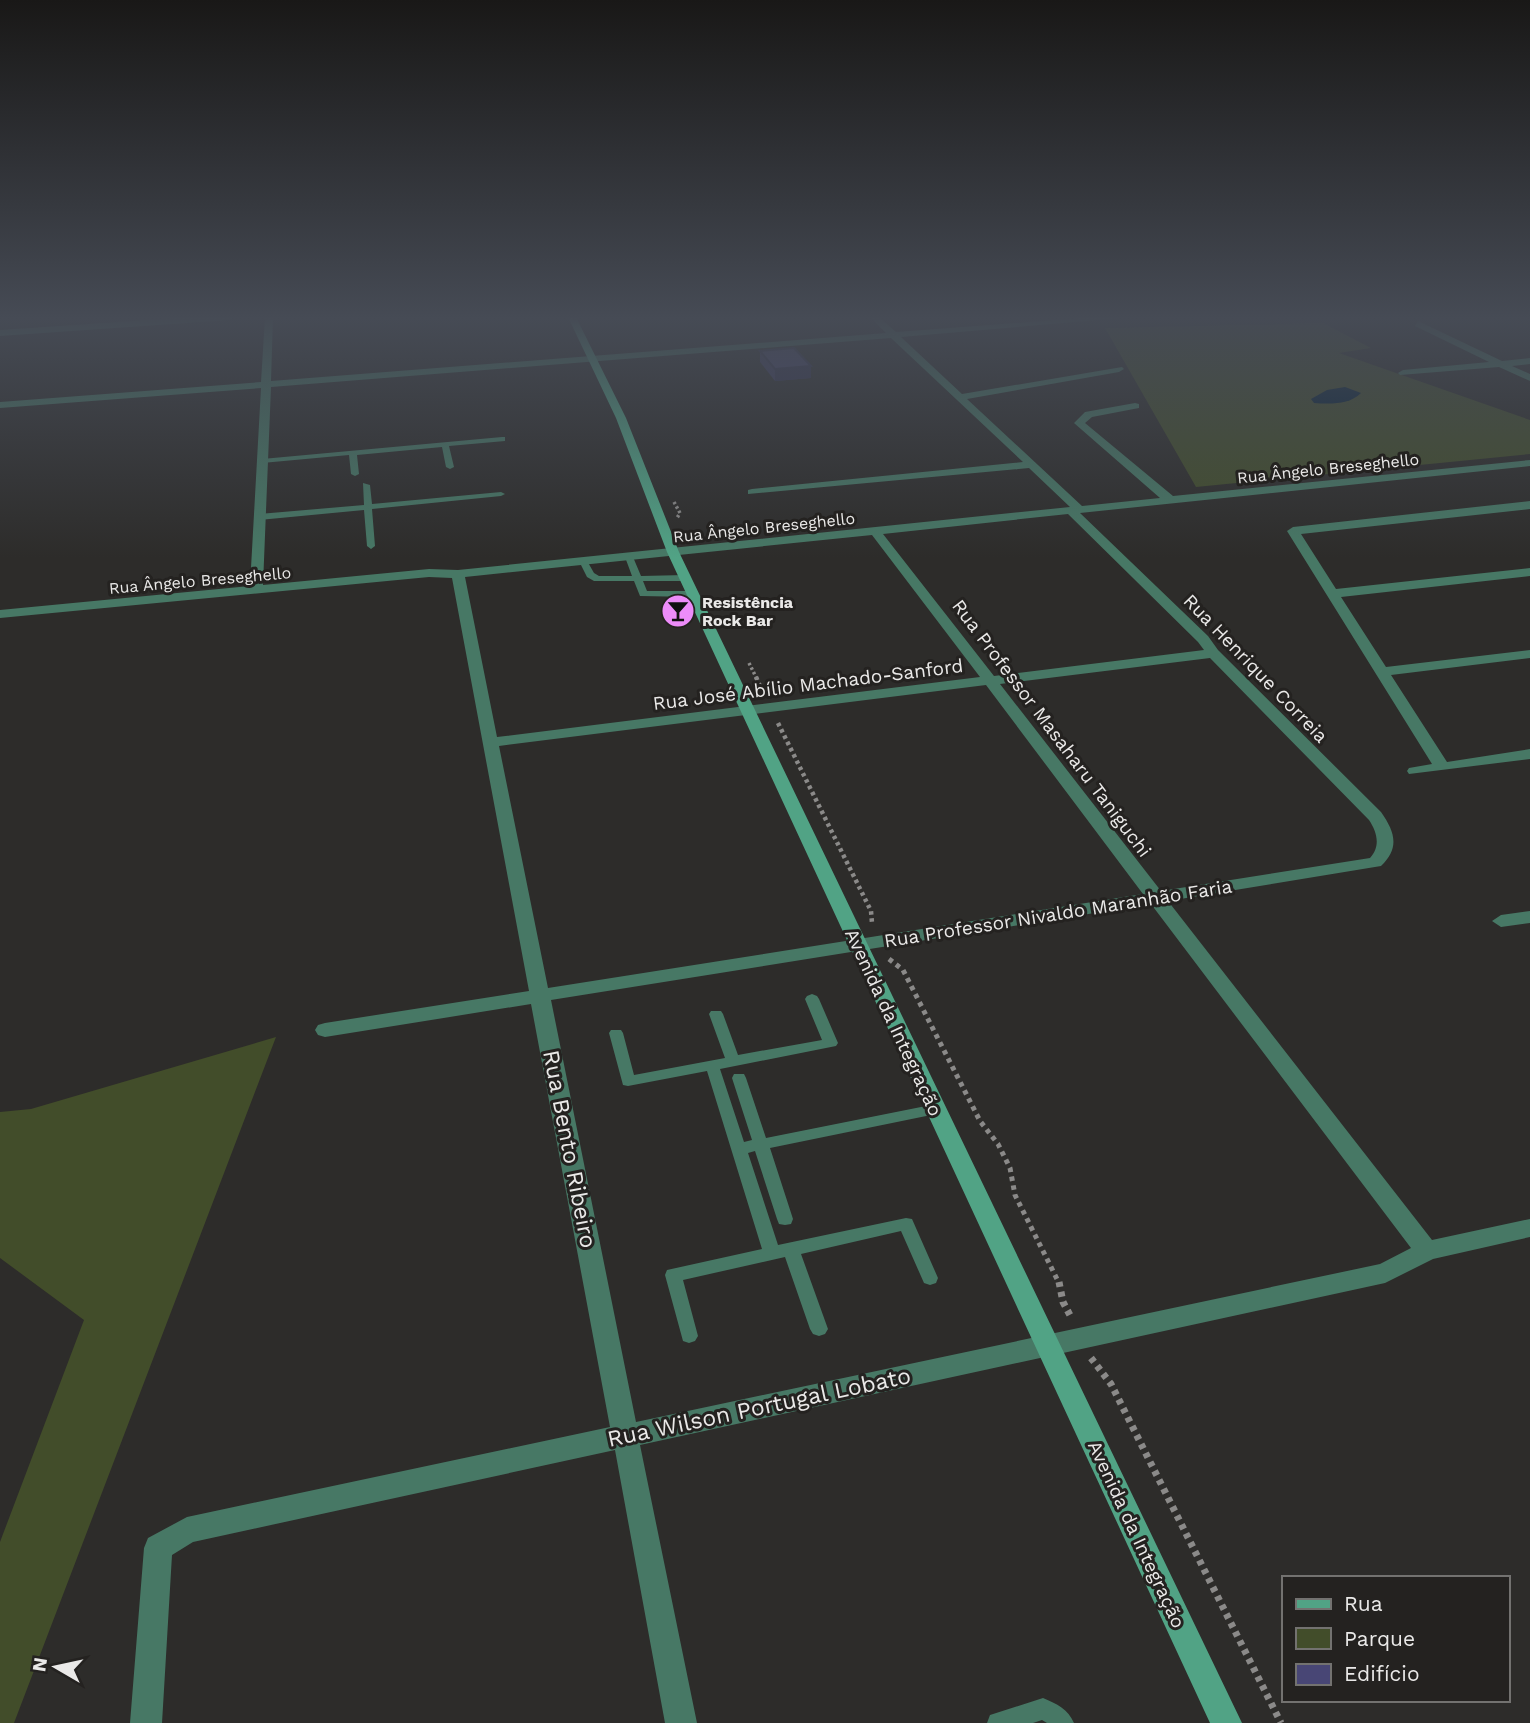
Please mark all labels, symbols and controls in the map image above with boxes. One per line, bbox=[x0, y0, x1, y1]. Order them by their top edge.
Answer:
street label: Rua Ângelo Breseghello bbox=[1236, 450, 1420, 487]
street label: Rua Ângelo Breseghello bbox=[672, 509, 856, 546]
street label: Rua Ângelo Breseghello bbox=[108, 563, 292, 598]
street label: Rua Henrique Correia bbox=[1179, 589, 1333, 748]
bar icon: Resistência Rock Bar bbox=[659, 592, 697, 630]
place label: Resistência Rock Bar bbox=[702, 593, 794, 630]
street label: Rua Professor Masaharu Taniguchi bbox=[947, 595, 1156, 862]
street label: Rua José Abílio Machado-Sanford bbox=[652, 654, 964, 715]
street label: Rua Professor Nivaldo Maranhão Faria bbox=[883, 875, 1234, 952]
street label: Avenida da Integração bbox=[840, 925, 947, 1120]
street label: Rua Bento Ribeiro bbox=[537, 1048, 602, 1250]
street label: Rua Wilson Portugal Lobato bbox=[605, 1362, 913, 1453]
street label: Avenida da Integração bbox=[1083, 1437, 1190, 1632]
legend bbox=[1282, 1576, 1509, 1702]
text: Rua bbox=[1344, 1591, 1383, 1616]
text: Parque bbox=[1344, 1626, 1415, 1651]
north arrow bbox=[21, 1632, 91, 1702]
text: N bbox=[27, 1656, 52, 1673]
text: Edifício bbox=[1344, 1661, 1420, 1686]

